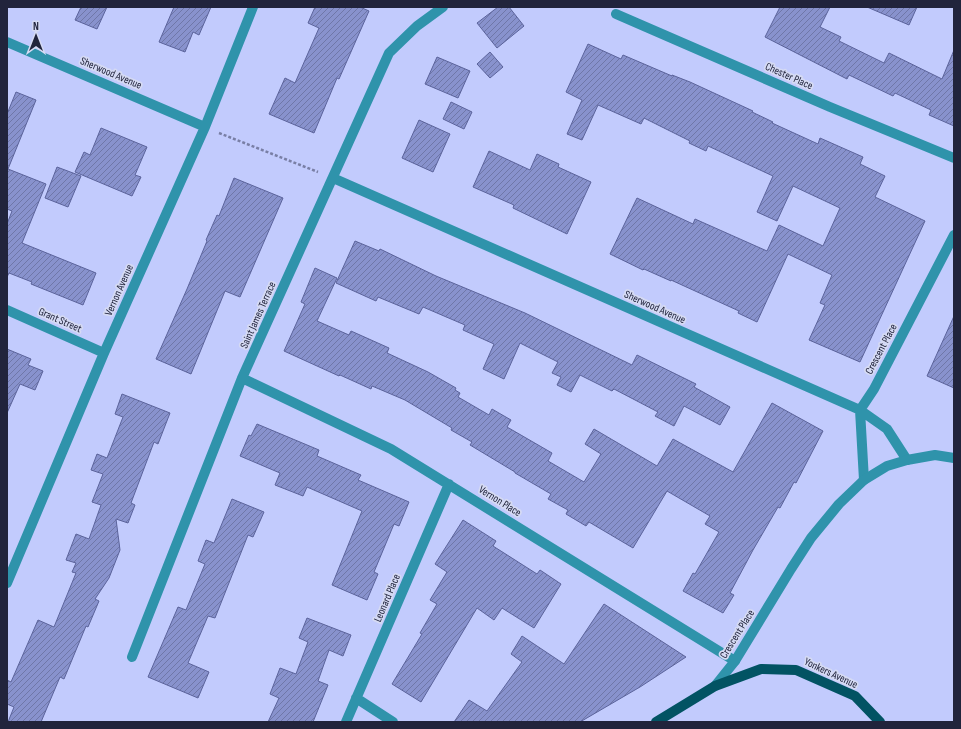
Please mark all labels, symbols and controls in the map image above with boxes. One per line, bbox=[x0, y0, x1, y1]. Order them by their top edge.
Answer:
north arrow bbox=[16, 16, 56, 56]
text: N bbox=[33, 20, 39, 33]
street label: Sherwood Avenue bbox=[78, 54, 144, 92]
street label: Chester Place bbox=[763, 60, 815, 92]
street label: Vernon Avenue bbox=[102, 262, 136, 318]
street label: Saint James Terrace bbox=[237, 280, 279, 350]
street label: Sherwood Avenue bbox=[622, 288, 688, 326]
street label: Grant Street bbox=[36, 305, 84, 336]
street label: Crescent Place bbox=[862, 322, 900, 376]
street label: Vernon Place bbox=[476, 483, 524, 519]
street label: Leonard Place bbox=[371, 572, 403, 624]
street label: Crescent Place bbox=[717, 607, 757, 661]
street label: Yonkers Avenue bbox=[802, 655, 860, 691]

